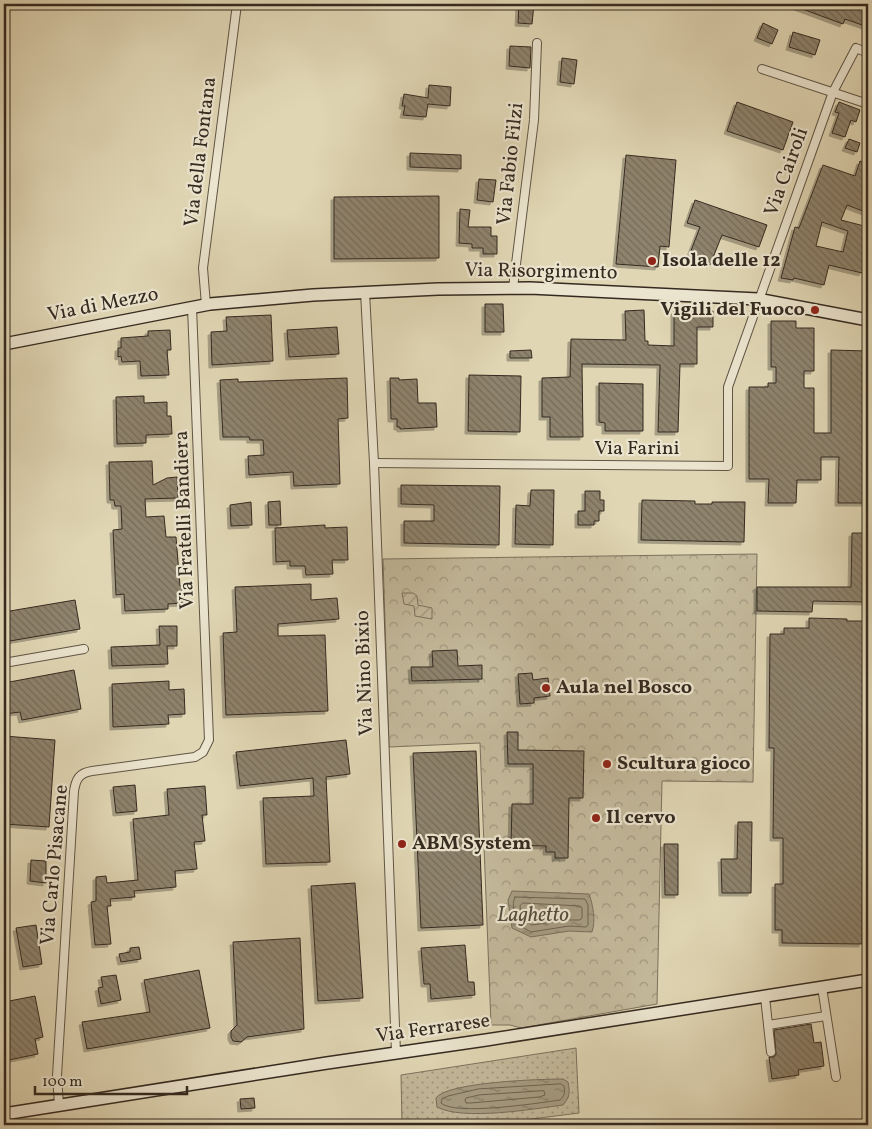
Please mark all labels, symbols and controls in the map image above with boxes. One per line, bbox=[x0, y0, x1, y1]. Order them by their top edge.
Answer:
street label: Via della Fontana bbox=[178, 75, 224, 229]
street label: Via Fabio Filzi bbox=[491, 101, 531, 227]
street label: Via Cairoli bbox=[758, 124, 816, 220]
place label: Isola delle 12 bbox=[662, 247, 781, 275]
marker: Isola delle 12 bbox=[646, 255, 658, 267]
street label: Via Risorgimento bbox=[464, 257, 618, 287]
street label: Via di Mezzo bbox=[45, 281, 161, 329]
place label: Vigili del Fuoco bbox=[660, 296, 805, 324]
marker: Vigili del Fuoco bbox=[809, 304, 821, 316]
street label: Via Fratelli Bandiera bbox=[168, 430, 202, 610]
street label: Via Farini bbox=[594, 435, 680, 463]
street label: Via Nino Bixio bbox=[349, 610, 381, 736]
place label: Aula nel Bosco bbox=[556, 674, 692, 702]
marker: Aula nel Bosco bbox=[540, 682, 552, 694]
place label: Scultura gioco bbox=[617, 750, 751, 778]
marker: Scultura gioco bbox=[601, 758, 613, 770]
street label: Via Carlo Pisacane bbox=[34, 783, 76, 947]
place label: Il cervo bbox=[606, 804, 676, 832]
marker: Il cervo bbox=[590, 812, 602, 824]
place label: ABM System bbox=[412, 830, 531, 858]
marker: ABM System bbox=[396, 838, 408, 850]
water label: Laghetto bbox=[497, 901, 569, 930]
street label: Via Ferrarese bbox=[374, 1007, 492, 1051]
scale bar bbox=[35, 1064, 188, 1096]
text: 100 m bbox=[42, 1072, 82, 1093]

